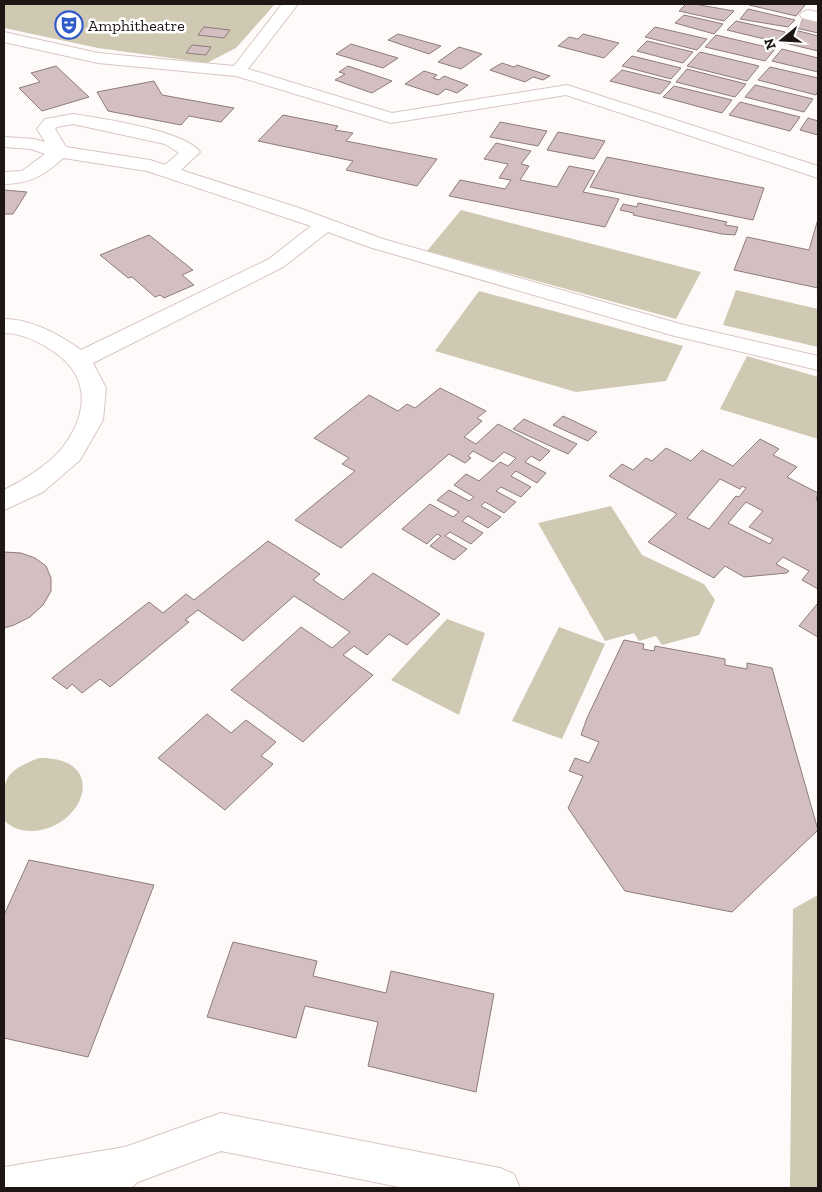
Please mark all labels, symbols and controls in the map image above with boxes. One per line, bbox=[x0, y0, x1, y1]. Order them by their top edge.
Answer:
theatre icon: Amphitheatre bbox=[54, 10, 84, 40]
north arrow bbox=[757, 15, 807, 65]
place label: Amphitheatre bbox=[88, 16, 185, 35]
text: N bbox=[760, 36, 780, 52]

